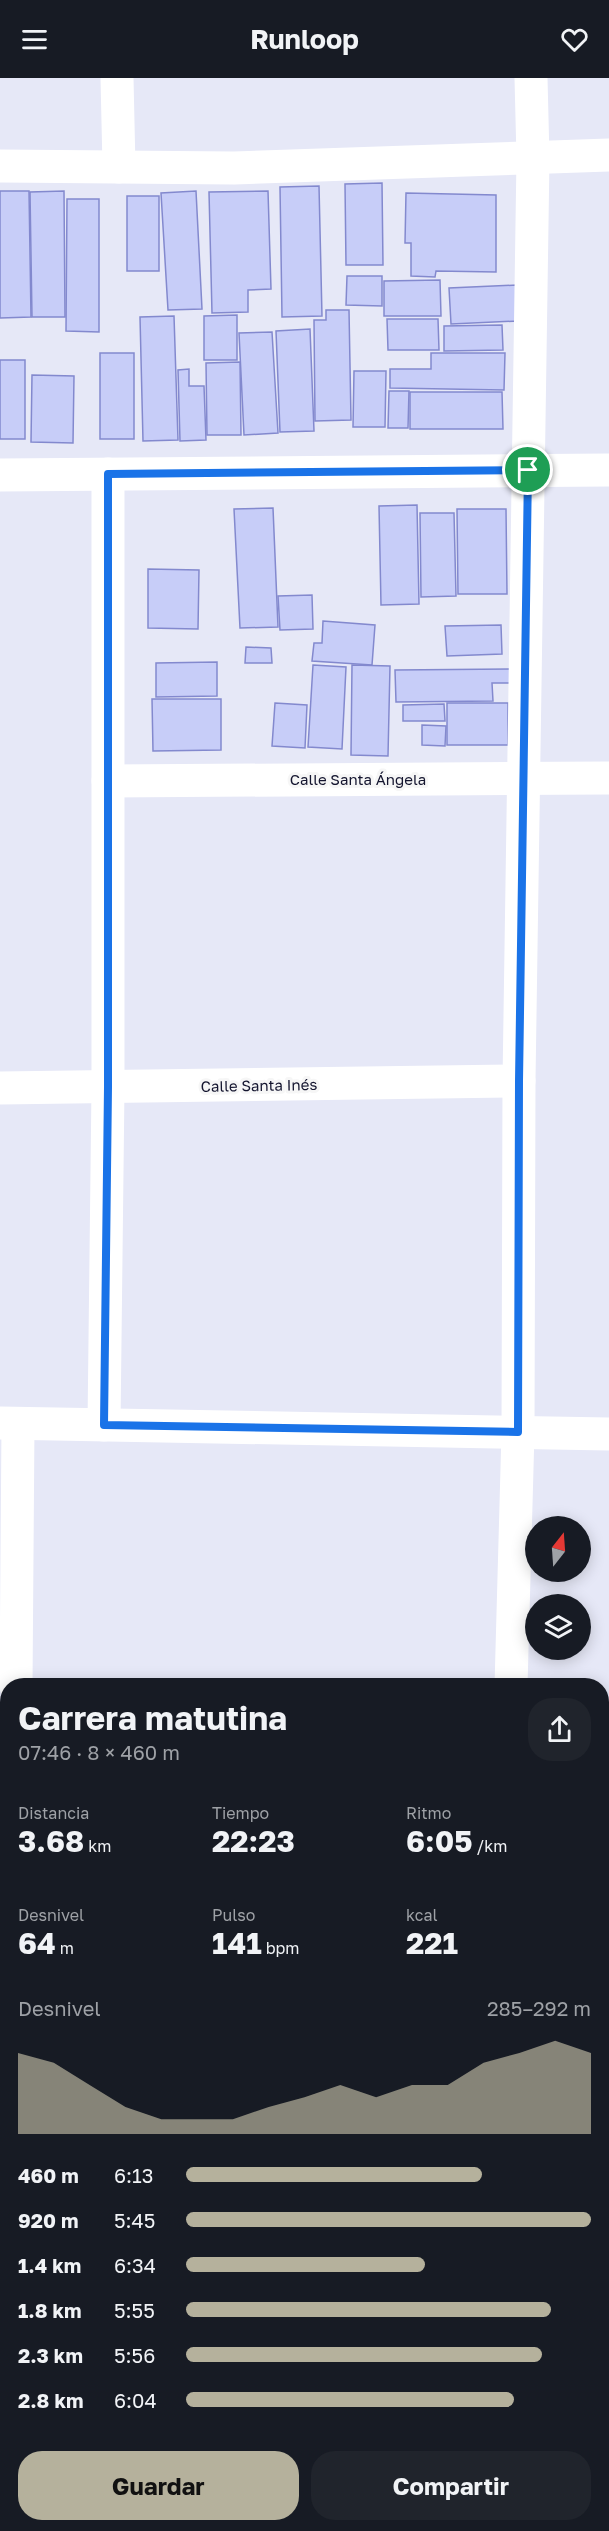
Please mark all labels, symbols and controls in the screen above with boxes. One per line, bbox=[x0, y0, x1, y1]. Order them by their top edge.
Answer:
icon: menu bbox=[18, 23, 51, 56]
text: Runloop bbox=[250, 23, 359, 55]
icon: heart bbox=[558, 23, 591, 56]
pin bbox=[502, 444, 553, 495]
icon: arrive bbox=[511, 453, 544, 486]
street label: Calle Santa Ángela bbox=[290, 770, 426, 788]
street label: Calle Santa Inés bbox=[201, 1075, 317, 1095]
north arrow bbox=[525, 1516, 591, 1582]
map controls bbox=[525, 1516, 591, 1660]
button: layers bbox=[525, 1594, 591, 1660]
text: Carrera matutina bbox=[18, 1698, 287, 1737]
button: share bbox=[528, 1698, 591, 1761]
text: 07:46 · 8 × 460 m bbox=[18, 1740, 180, 1764]
text: Distancia bbox=[18, 1803, 89, 1823]
text: Tiempo bbox=[212, 1803, 269, 1823]
text: Ritmo bbox=[406, 1803, 451, 1823]
text: 3.68 bbox=[18, 1823, 84, 1859]
text: 22:23 bbox=[212, 1823, 295, 1859]
text: 6:05 bbox=[406, 1823, 472, 1859]
text: km bbox=[84, 1836, 111, 1856]
text: /km bbox=[472, 1836, 507, 1856]
text: Desnivel bbox=[18, 1905, 84, 1925]
text: Pulso bbox=[212, 1905, 255, 1925]
text: kcal bbox=[406, 1905, 438, 1925]
text: 64 bbox=[18, 1925, 56, 1961]
text: 141 bbox=[212, 1925, 262, 1961]
text: 221 bbox=[406, 1925, 458, 1961]
text: m bbox=[56, 1938, 74, 1958]
text: bpm bbox=[262, 1938, 300, 1958]
text: Desnivel bbox=[18, 1996, 101, 2020]
text: 285–292 m bbox=[487, 1996, 591, 2020]
text: 460 m bbox=[18, 2163, 79, 2187]
text: 6:13 bbox=[114, 2163, 154, 2187]
text: 920 m bbox=[18, 2208, 78, 2232]
text: 5:45 bbox=[114, 2208, 155, 2232]
text: 1.4 km bbox=[18, 2253, 81, 2277]
text: 6:34 bbox=[114, 2253, 156, 2277]
text: 1.8 km bbox=[18, 2298, 82, 2322]
text: 5:55 bbox=[114, 2298, 155, 2322]
text: 2.3 km bbox=[18, 2343, 83, 2367]
text: 5:56 bbox=[114, 2343, 155, 2367]
text: 2.8 km bbox=[18, 2388, 84, 2412]
text: 6:04 bbox=[114, 2388, 157, 2412]
button: Guardar bbox=[18, 2451, 299, 2520]
button: Compartir bbox=[311, 2451, 591, 2520]

